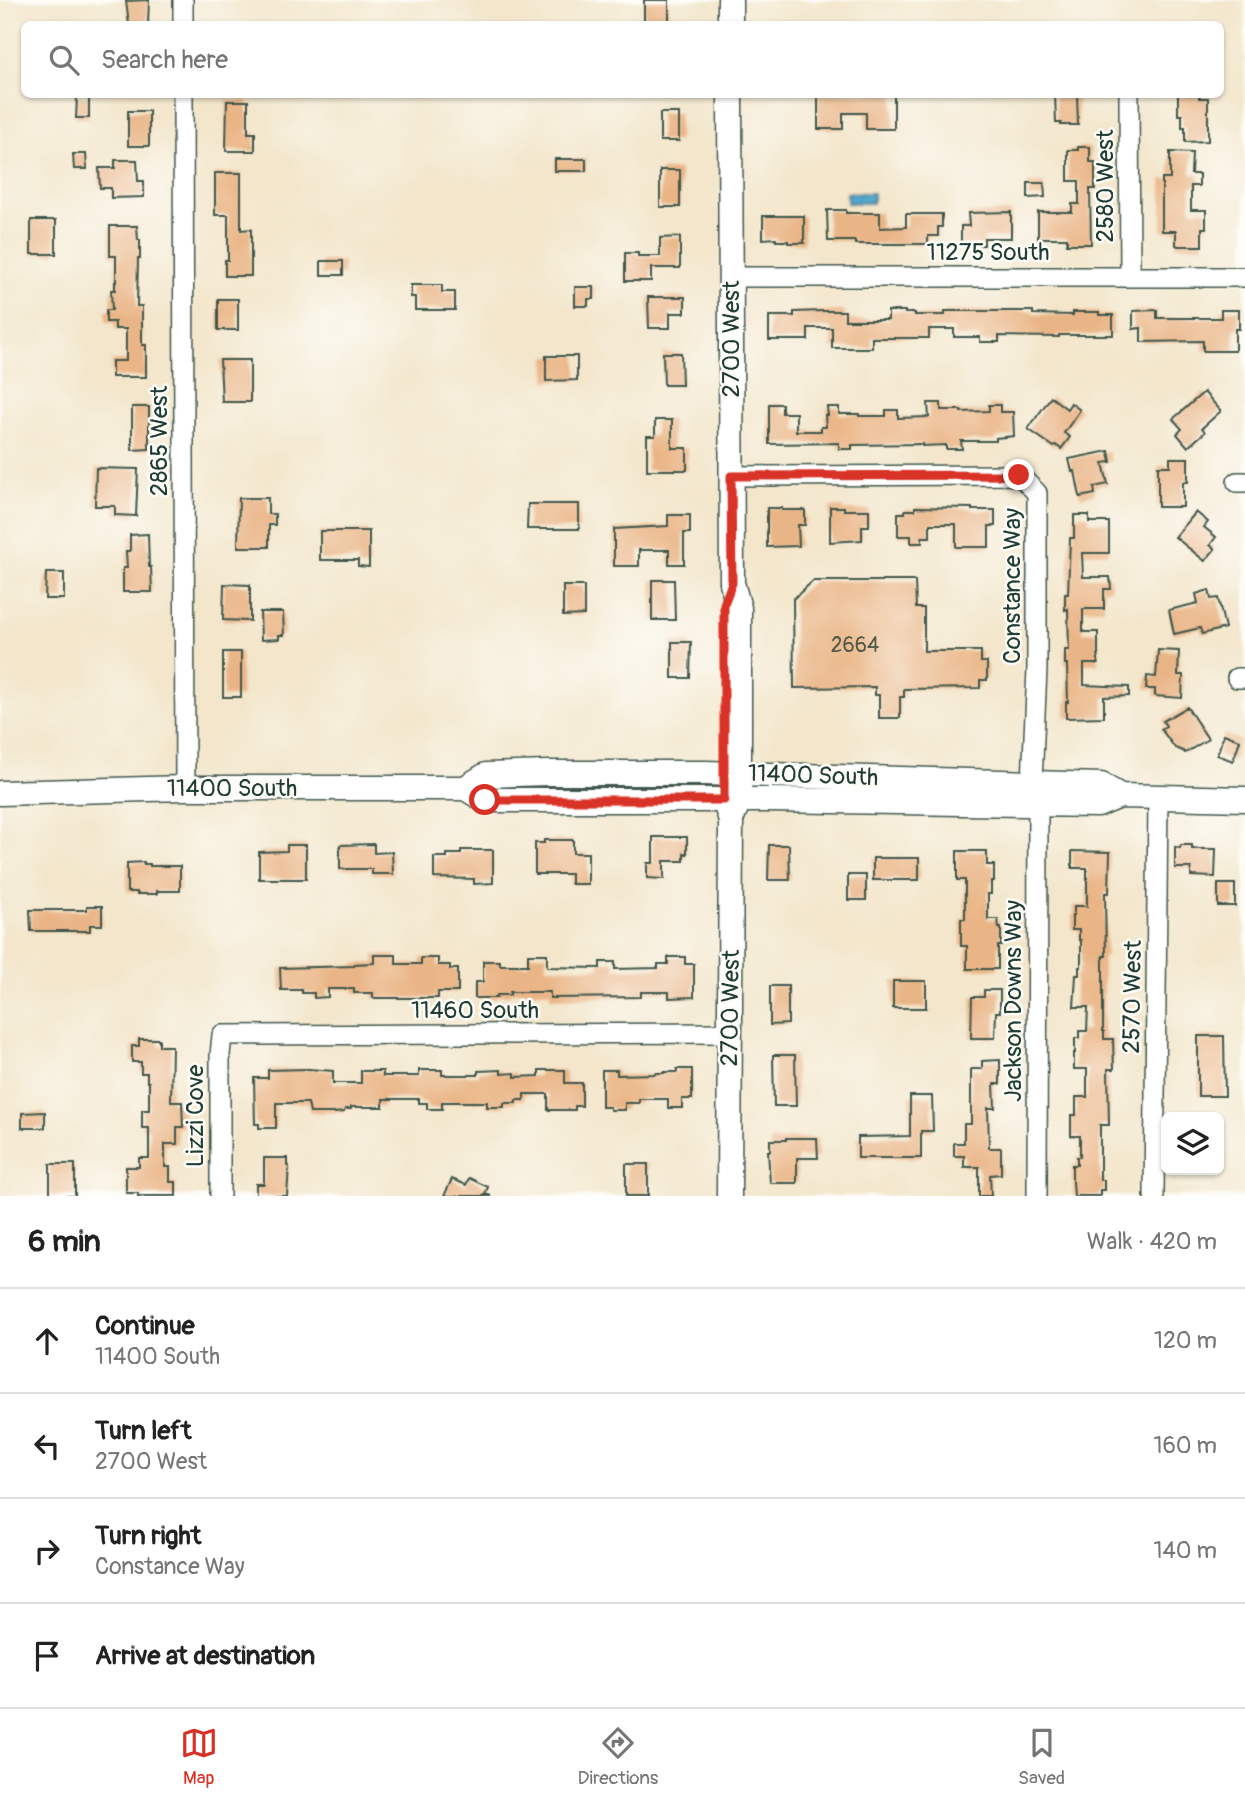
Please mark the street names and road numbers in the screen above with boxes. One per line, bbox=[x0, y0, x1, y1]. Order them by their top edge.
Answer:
street label: 2580 West bbox=[1091, 129, 1120, 242]
street label: 11275 South bbox=[927, 238, 1049, 267]
street label: 2700 West bbox=[717, 280, 746, 397]
street label: 2865 West bbox=[145, 385, 174, 496]
street label: Constance Way bbox=[998, 508, 1027, 664]
street label: 11400 South bbox=[747, 759, 879, 792]
street label: 11400 South bbox=[167, 774, 297, 803]
street label: Jackson Downs Way bbox=[999, 900, 1028, 1102]
street label: 2570 West bbox=[1117, 940, 1148, 1054]
street label: 2700 West bbox=[715, 949, 746, 1067]
street label: 11460 South bbox=[411, 996, 539, 1025]
street label: Lizzi Cove bbox=[181, 1065, 210, 1167]

